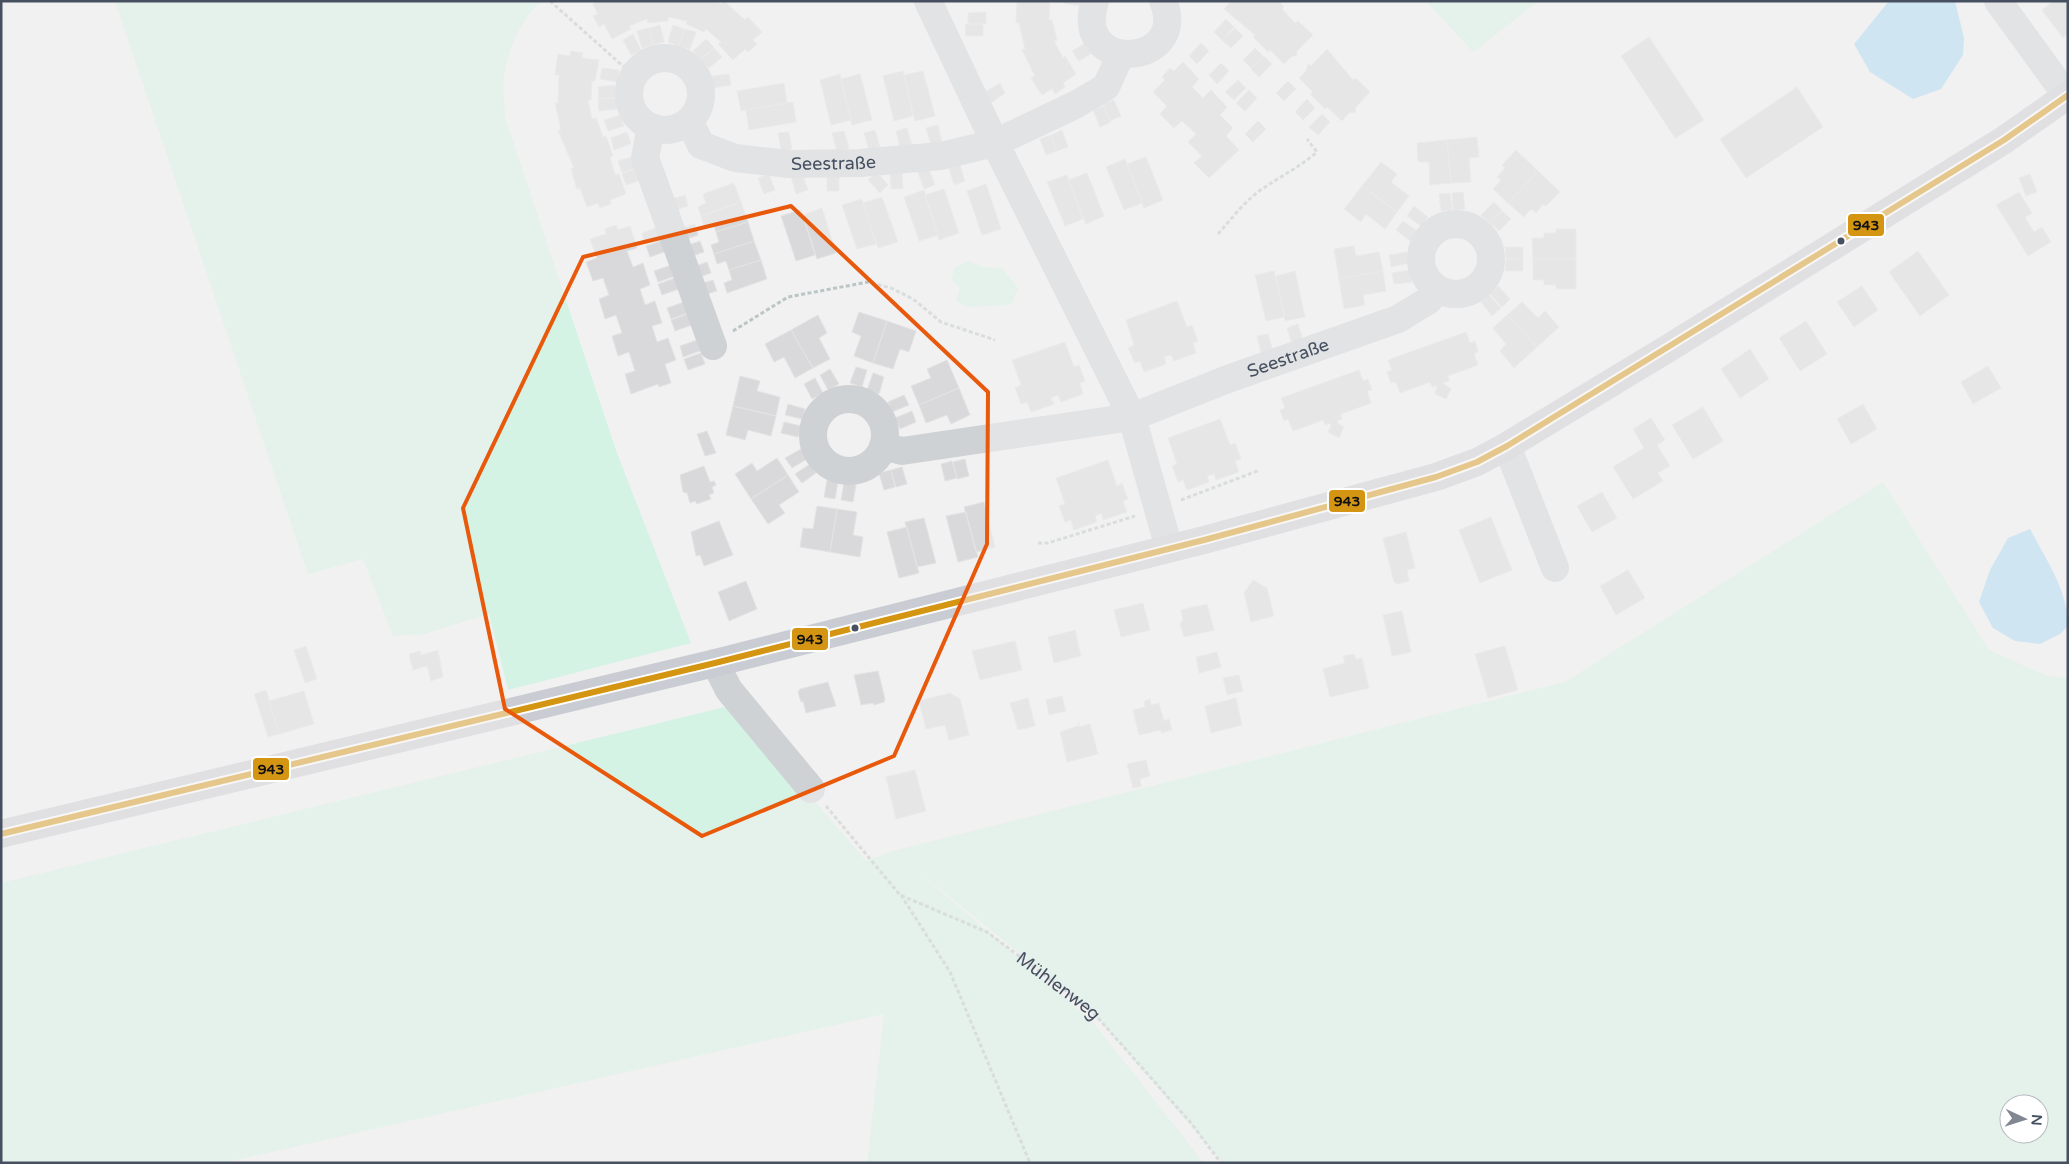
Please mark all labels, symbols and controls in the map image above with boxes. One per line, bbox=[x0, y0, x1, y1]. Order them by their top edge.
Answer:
street label: Seestraße bbox=[791, 151, 877, 175]
line badge: 943 bbox=[1847, 213, 1885, 237]
text: 943 bbox=[1853, 217, 1879, 234]
unlabelled marker bbox=[1836, 236, 1846, 246]
street label: Seestraße bbox=[1244, 333, 1332, 382]
line badge: 943 bbox=[1328, 489, 1366, 513]
text: 943 bbox=[1334, 493, 1360, 510]
unlabelled marker bbox=[850, 623, 860, 633]
line badge: 943 bbox=[791, 627, 829, 651]
text: 943 bbox=[797, 631, 823, 648]
line badge: 943 bbox=[252, 757, 290, 781]
text: 943 bbox=[258, 761, 284, 778]
street label: Mühlenweg bbox=[1012, 947, 1106, 1025]
north arrow bbox=[1999, 1094, 2049, 1144]
text: N bbox=[2028, 1114, 2045, 1126]

